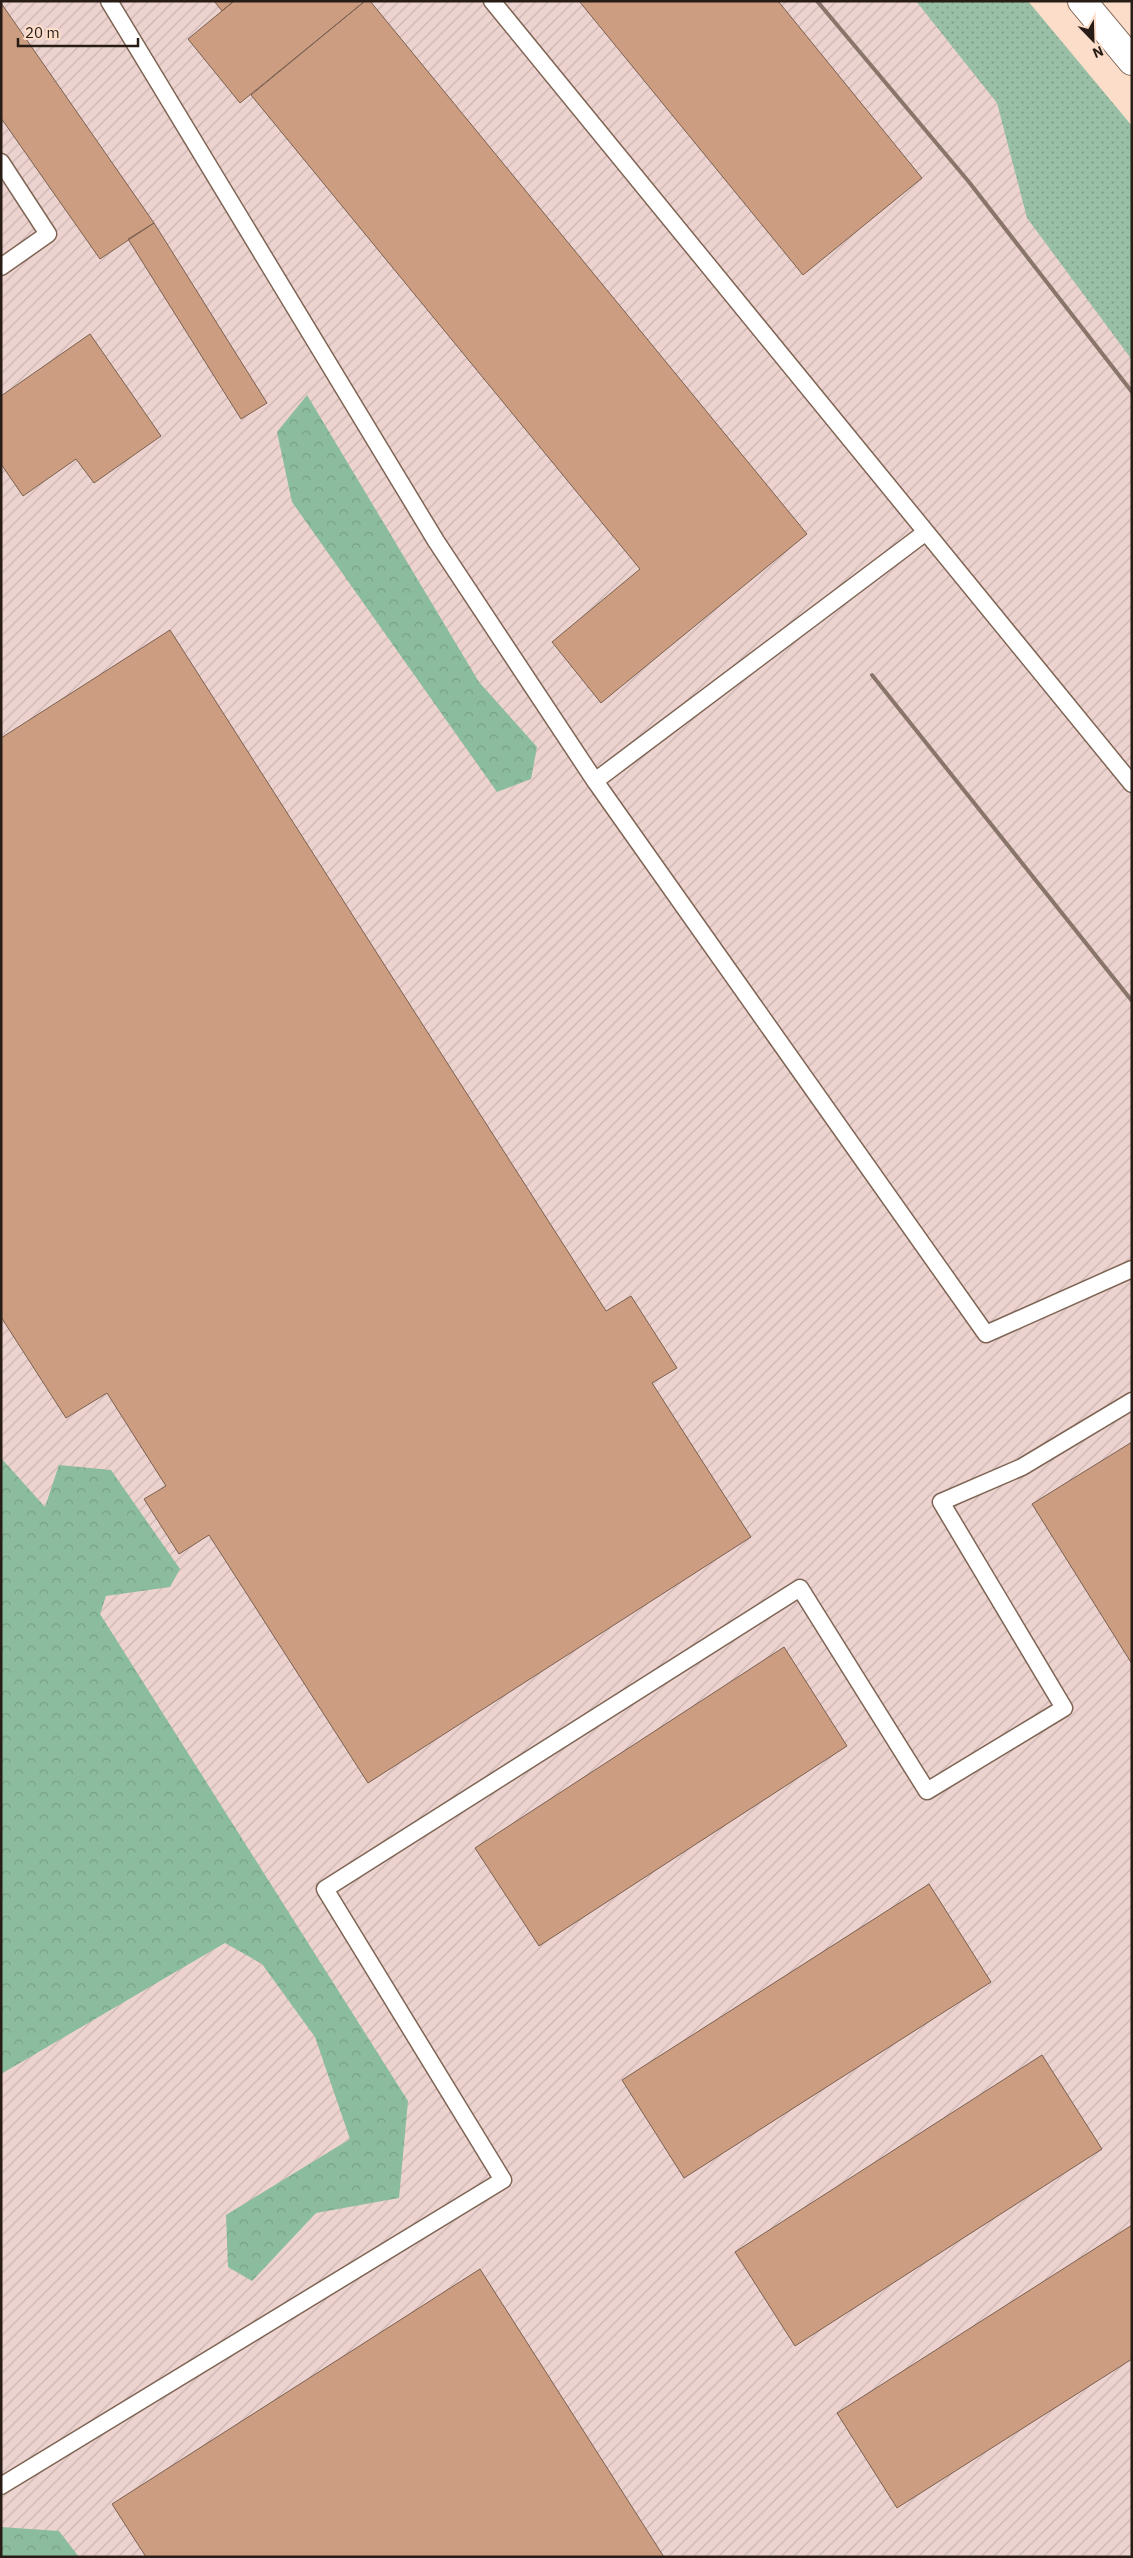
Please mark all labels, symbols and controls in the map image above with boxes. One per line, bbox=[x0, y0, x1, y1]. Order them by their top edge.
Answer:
scale bar bbox=[18, 15, 138, 47]
north arrow bbox=[1068, 15, 1118, 65]
text: 20 m bbox=[25, 23, 60, 42]
text: N bbox=[1090, 42, 1106, 62]

